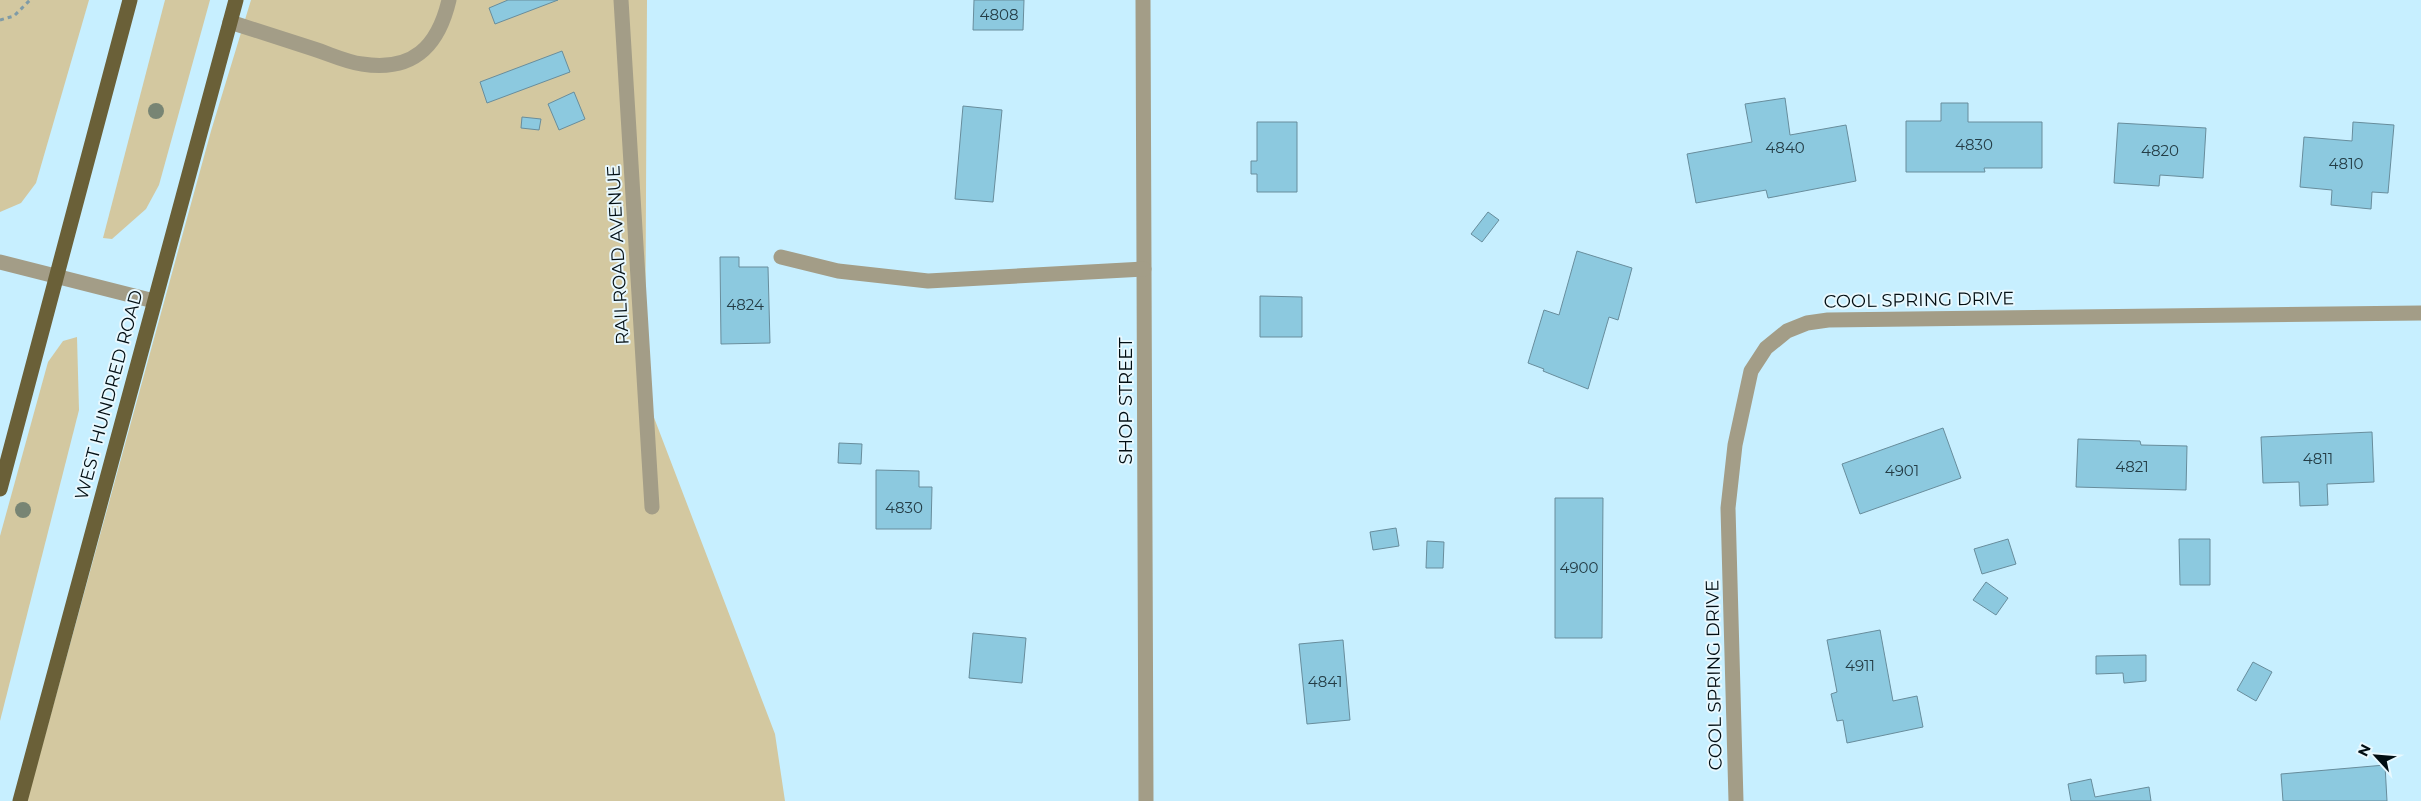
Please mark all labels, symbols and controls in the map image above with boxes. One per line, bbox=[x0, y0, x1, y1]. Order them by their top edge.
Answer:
house number: 4808 bbox=[979, 5, 1019, 24]
house number: 4830 bbox=[1955, 135, 1993, 154]
house number: 4840 bbox=[1765, 138, 1805, 157]
house number: 4820 bbox=[2141, 141, 2179, 160]
house number: 4810 bbox=[2329, 154, 2364, 173]
street label: RAILROAD AVENUE bbox=[602, 165, 634, 345]
street label: COOL SPRING DRIVE bbox=[1824, 287, 2014, 313]
street label: WEST HUNDRED ROAD bbox=[70, 288, 148, 502]
house number: 4824 bbox=[726, 295, 764, 314]
street label: SHOP STREET bbox=[1115, 337, 1137, 465]
house number: 4811 bbox=[2303, 449, 2333, 468]
house number: 4821 bbox=[2115, 457, 2149, 476]
house number: 4901 bbox=[1885, 461, 1919, 480]
house number: 4830 bbox=[885, 498, 923, 517]
house number: 4900 bbox=[1560, 558, 1598, 577]
street label: COOL SPRING DRIVE bbox=[1701, 580, 1727, 770]
house number: 4911 bbox=[1845, 656, 1875, 675]
house number: 4841 bbox=[1308, 672, 1342, 691]
north arrow bbox=[2351, 731, 2401, 781]
text: N bbox=[2354, 741, 2375, 759]

